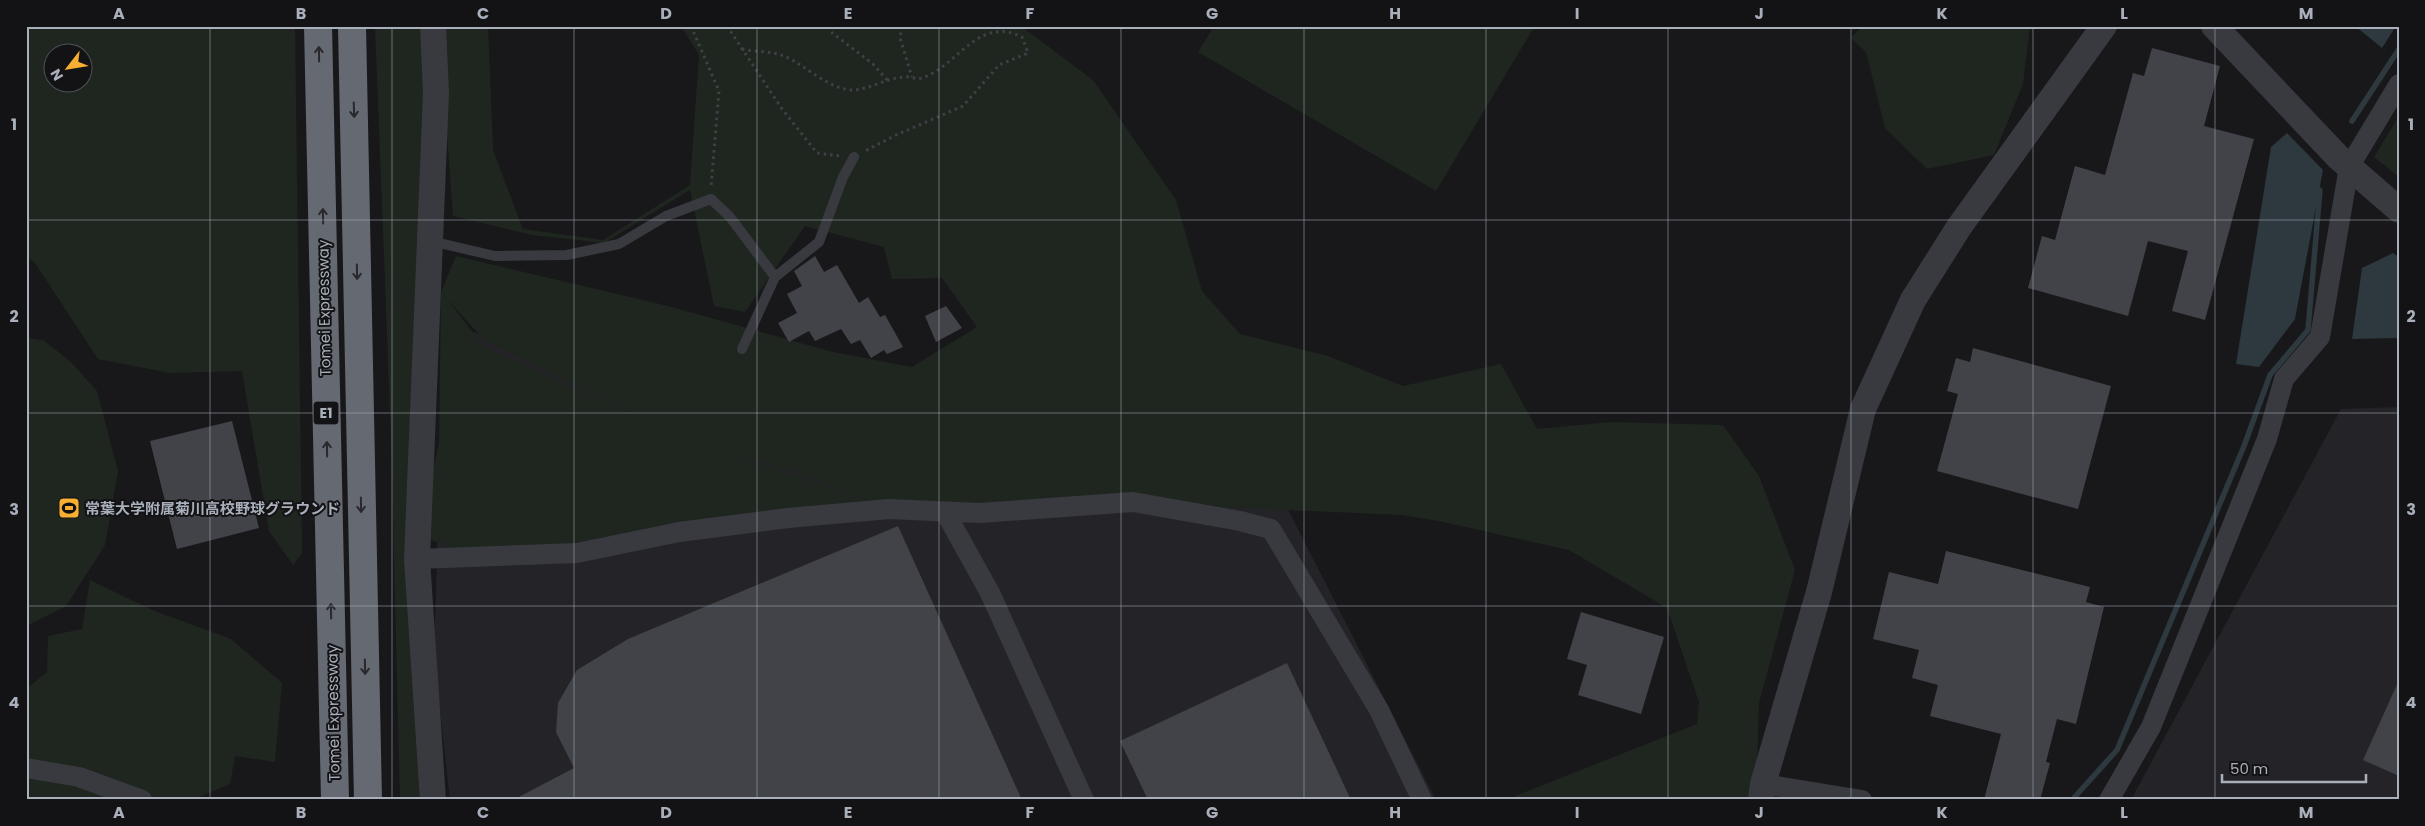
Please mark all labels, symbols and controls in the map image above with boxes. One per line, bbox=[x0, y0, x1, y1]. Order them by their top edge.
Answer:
text: A bbox=[113, 2, 125, 25]
text: B bbox=[296, 2, 306, 25]
text: C bbox=[477, 2, 489, 25]
text: D bbox=[660, 2, 672, 25]
text: E bbox=[844, 2, 852, 25]
text: F bbox=[1026, 2, 1035, 25]
text: G bbox=[1206, 2, 1218, 25]
text: H bbox=[1389, 2, 1401, 25]
text: I bbox=[1575, 2, 1579, 25]
text: J bbox=[1754, 2, 1764, 25]
text: K bbox=[1936, 2, 1948, 25]
text: L bbox=[2120, 2, 2128, 25]
text: M bbox=[2299, 2, 2313, 25]
north arrow bbox=[42, 42, 92, 92]
one-way arrow bbox=[314, 46, 324, 62]
text: N bbox=[46, 65, 68, 84]
one-way arrow bbox=[350, 102, 359, 118]
text: 1 bbox=[11, 113, 17, 136]
text: 1 bbox=[2408, 113, 2414, 136]
one-way arrow bbox=[318, 208, 327, 224]
street label: Tomei Expressway bbox=[312, 239, 336, 376]
one-way arrow bbox=[352, 264, 362, 280]
text: 2 bbox=[9, 305, 19, 328]
text: 2 bbox=[2406, 305, 2416, 328]
road number: E1 bbox=[314, 402, 338, 424]
one-way arrow bbox=[322, 441, 332, 457]
sports icon: 常葉大学附属菊川高校野球グラウンド bbox=[57, 496, 81, 520]
one-way arrow bbox=[356, 496, 366, 513]
text: 3 bbox=[9, 498, 19, 521]
place label: 常葉大学附属菊川高校野球グラウンド bbox=[85, 498, 340, 519]
text: 3 bbox=[2406, 498, 2416, 521]
one-way arrow bbox=[326, 603, 336, 620]
street label: Tomei Expressway bbox=[321, 644, 345, 781]
one-way arrow bbox=[360, 659, 370, 675]
text: 4 bbox=[9, 691, 20, 714]
text: 4 bbox=[2406, 691, 2417, 714]
scale bar bbox=[2222, 751, 2366, 783]
text: 50 m bbox=[2230, 758, 2268, 779]
text: A bbox=[113, 801, 125, 824]
text: B bbox=[296, 801, 306, 824]
text: C bbox=[477, 801, 489, 824]
text: D bbox=[660, 801, 672, 824]
text: E bbox=[844, 801, 852, 824]
text: F bbox=[1026, 801, 1035, 824]
text: G bbox=[1206, 801, 1218, 824]
text: H bbox=[1389, 801, 1401, 824]
text: I bbox=[1575, 801, 1579, 824]
text: J bbox=[1754, 801, 1764, 824]
text: K bbox=[1936, 801, 1948, 824]
text: L bbox=[2120, 801, 2128, 824]
text: M bbox=[2299, 801, 2313, 824]

